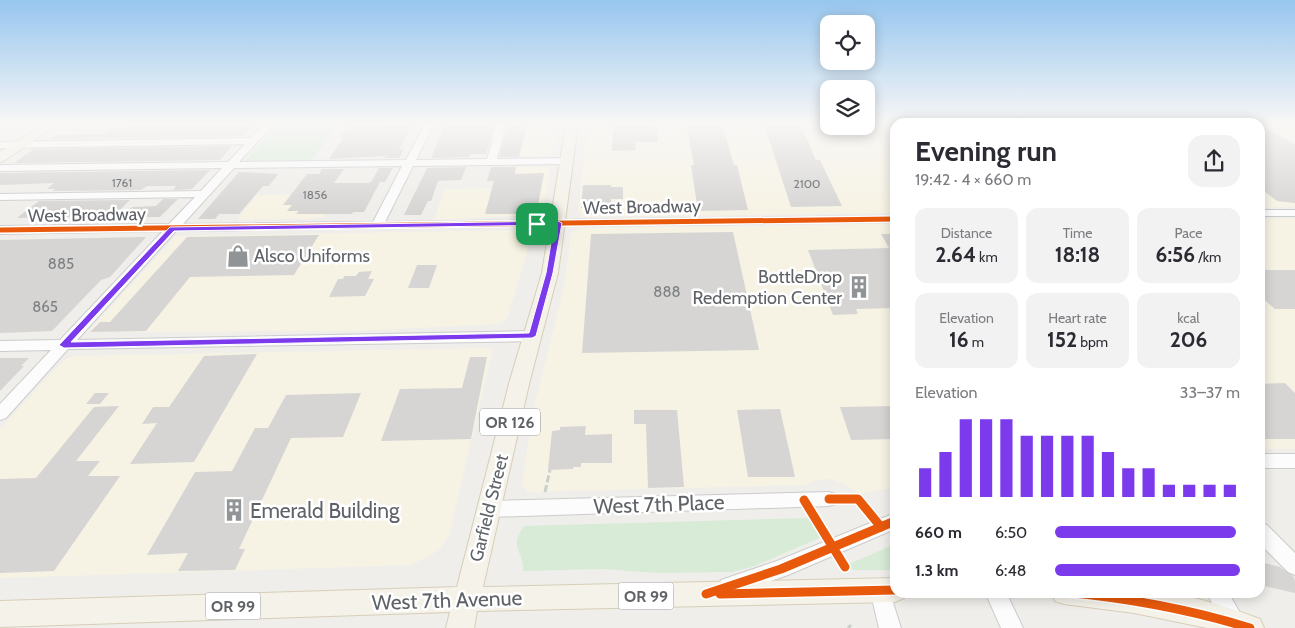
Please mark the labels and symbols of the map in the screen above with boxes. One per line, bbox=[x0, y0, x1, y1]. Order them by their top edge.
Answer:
house number: 1761 bbox=[112, 175, 132, 190]
house number: 2100 bbox=[794, 176, 820, 191]
house number: 1856 bbox=[303, 187, 327, 202]
street label: West Broadway bbox=[583, 195, 701, 219]
street label: West Broadway bbox=[28, 203, 146, 227]
pin bbox=[516, 203, 558, 245]
shop icon: Alsco Uniforms bbox=[225, 243, 251, 269]
place label: Alsco Uniforms bbox=[254, 245, 370, 267]
house number: 885 bbox=[48, 255, 74, 273]
place label: BottleDrop Redemption Center bbox=[693, 266, 842, 309]
building icon: BottleDrop Redemption Center bbox=[846, 274, 872, 300]
house number: 888 bbox=[653, 283, 681, 301]
house number: 865 bbox=[32, 298, 58, 316]
road number: OR 126 bbox=[480, 408, 540, 436]
street label: Garfield Street bbox=[465, 452, 513, 564]
street label: West 7th Place bbox=[593, 489, 725, 519]
building icon: Emerald Building bbox=[221, 497, 247, 523]
place label: Emerald Building bbox=[250, 498, 400, 523]
road number: OR 99 bbox=[618, 582, 674, 610]
street label: West 7th Avenue bbox=[371, 585, 523, 615]
road number: OR 99 bbox=[206, 592, 260, 620]

